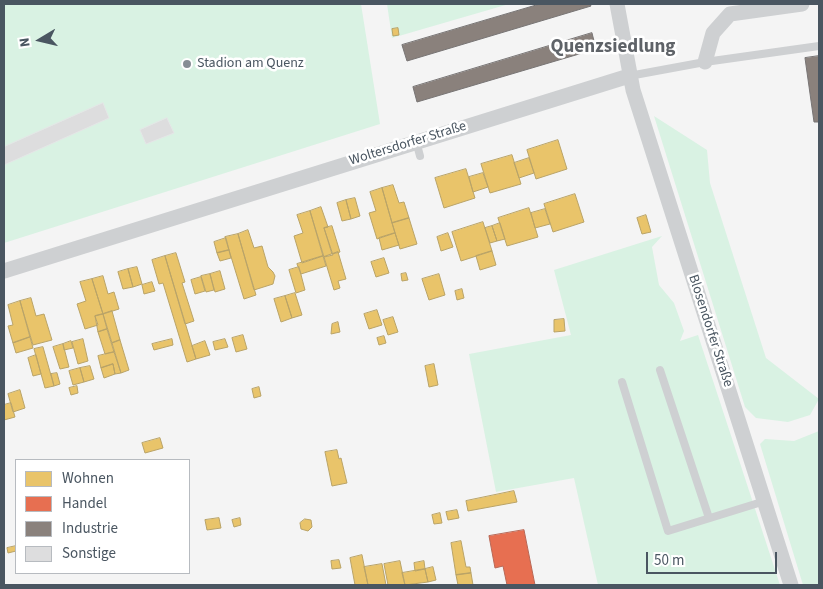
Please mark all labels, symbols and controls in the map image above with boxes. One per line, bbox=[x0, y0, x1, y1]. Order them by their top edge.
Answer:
north arrow bbox=[15, 15, 65, 65]
text: N bbox=[15, 36, 36, 49]
district label: Quenzsiedlung bbox=[551, 37, 675, 59]
place label: Stadion am Quenz bbox=[197, 56, 304, 72]
marker: Stadion am Quenz bbox=[181, 58, 193, 70]
street label: Woltersdorfer Straße bbox=[347, 118, 469, 170]
street label: Blosendorfer Straße bbox=[684, 273, 736, 389]
legend bbox=[15, 459, 190, 574]
text: Wohnen bbox=[62, 468, 114, 489]
text: Handel bbox=[62, 493, 107, 514]
text: Industrie bbox=[62, 518, 118, 539]
scale bar bbox=[648, 542, 779, 574]
text: Sonstige bbox=[62, 543, 116, 564]
text: 50 m bbox=[654, 550, 684, 571]

